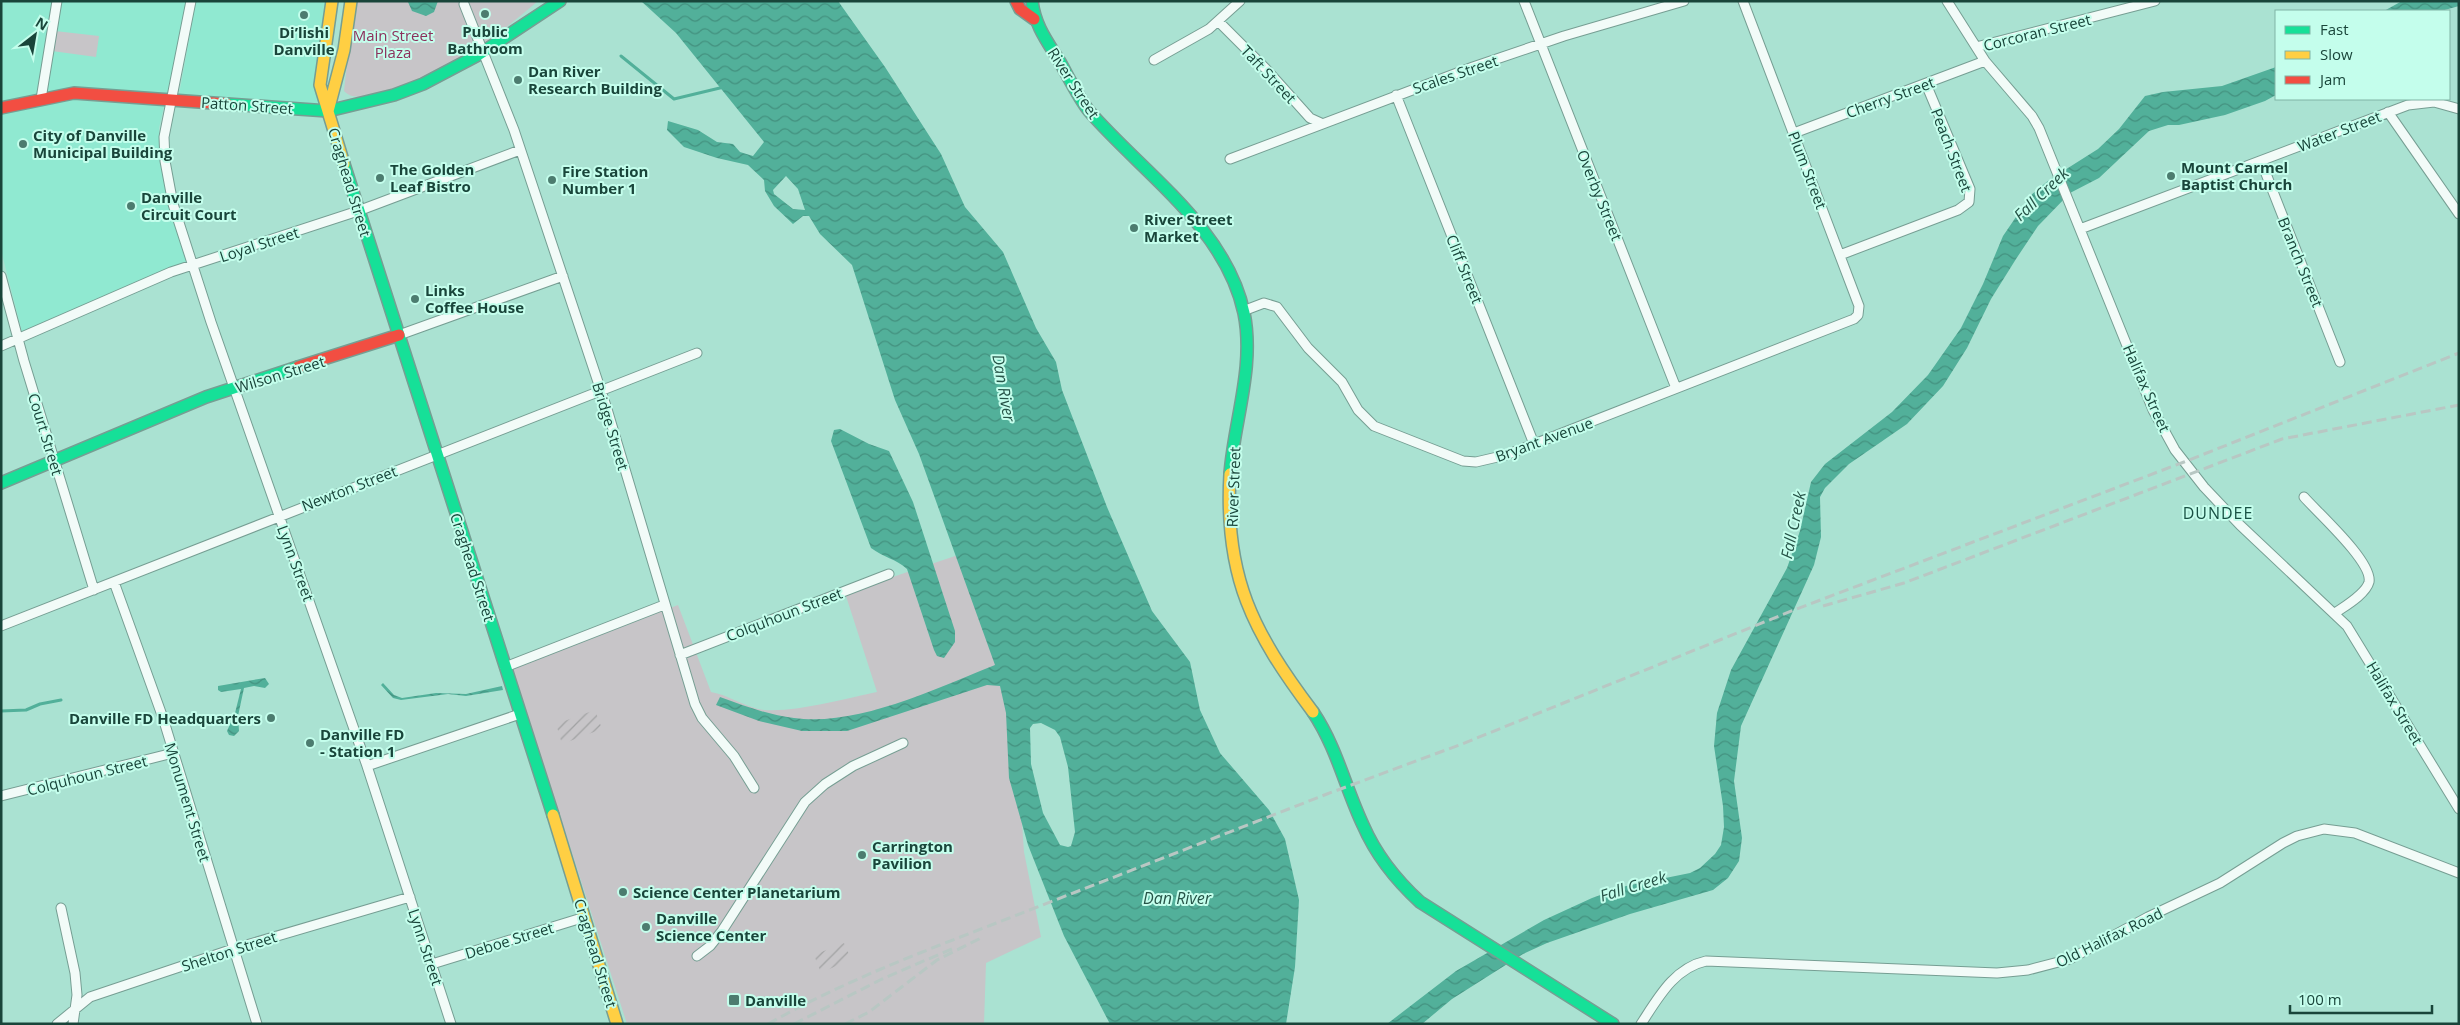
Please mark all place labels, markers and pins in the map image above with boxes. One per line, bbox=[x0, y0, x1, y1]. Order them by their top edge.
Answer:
marker: Public Bathroom bbox=[479, 8, 491, 20]
marker: Di’lishi Danville bbox=[298, 9, 310, 21]
place label: Public Bathroom bbox=[447, 21, 523, 58]
place label: Di’lishi Danville bbox=[273, 22, 335, 59]
place label: Dan River Research Building bbox=[528, 61, 662, 98]
marker: Dan River Research Building bbox=[512, 74, 524, 86]
place label: City of Danville Municipal Building bbox=[33, 125, 173, 162]
marker: City of Danville Municipal Building bbox=[17, 138, 29, 150]
place label: Mount Carmel Baptist Church bbox=[2181, 157, 2292, 194]
place label: The Golden Leaf Bistro bbox=[390, 159, 474, 196]
place label: Fire Station Number 1 bbox=[562, 161, 648, 198]
marker: Mount Carmel Baptist Church bbox=[2165, 170, 2177, 182]
marker: The Golden Leaf Bistro bbox=[374, 172, 386, 184]
marker: Fire Station Number 1 bbox=[546, 174, 558, 186]
place label: Danville Circuit Court bbox=[141, 187, 237, 224]
marker: Danville Circuit Court bbox=[125, 200, 137, 212]
place label: River Street Market bbox=[1144, 209, 1233, 246]
marker: River Street Market bbox=[1128, 222, 1140, 234]
place label: Links Coffee House bbox=[425, 280, 524, 317]
marker: Links Coffee House bbox=[409, 293, 421, 305]
place label: Danville FD Headquarters bbox=[69, 708, 261, 728]
marker: Danville FD Headquarters bbox=[265, 712, 277, 724]
place label: Danville FD - Station 1 bbox=[320, 724, 404, 761]
marker: Danville FD - Station 1 bbox=[304, 737, 316, 749]
place label: Carrington Pavilion bbox=[872, 836, 953, 873]
marker: Carrington Pavilion bbox=[856, 849, 868, 861]
place label: Science Center Planetarium bbox=[633, 882, 840, 902]
marker: Science Center Planetarium bbox=[617, 886, 629, 898]
place label: Danville Science Center bbox=[656, 908, 766, 945]
marker: Danville Science Center bbox=[640, 921, 652, 933]
place label: Danville bbox=[745, 990, 806, 1010]
marker: Danville bbox=[727, 993, 741, 1007]

